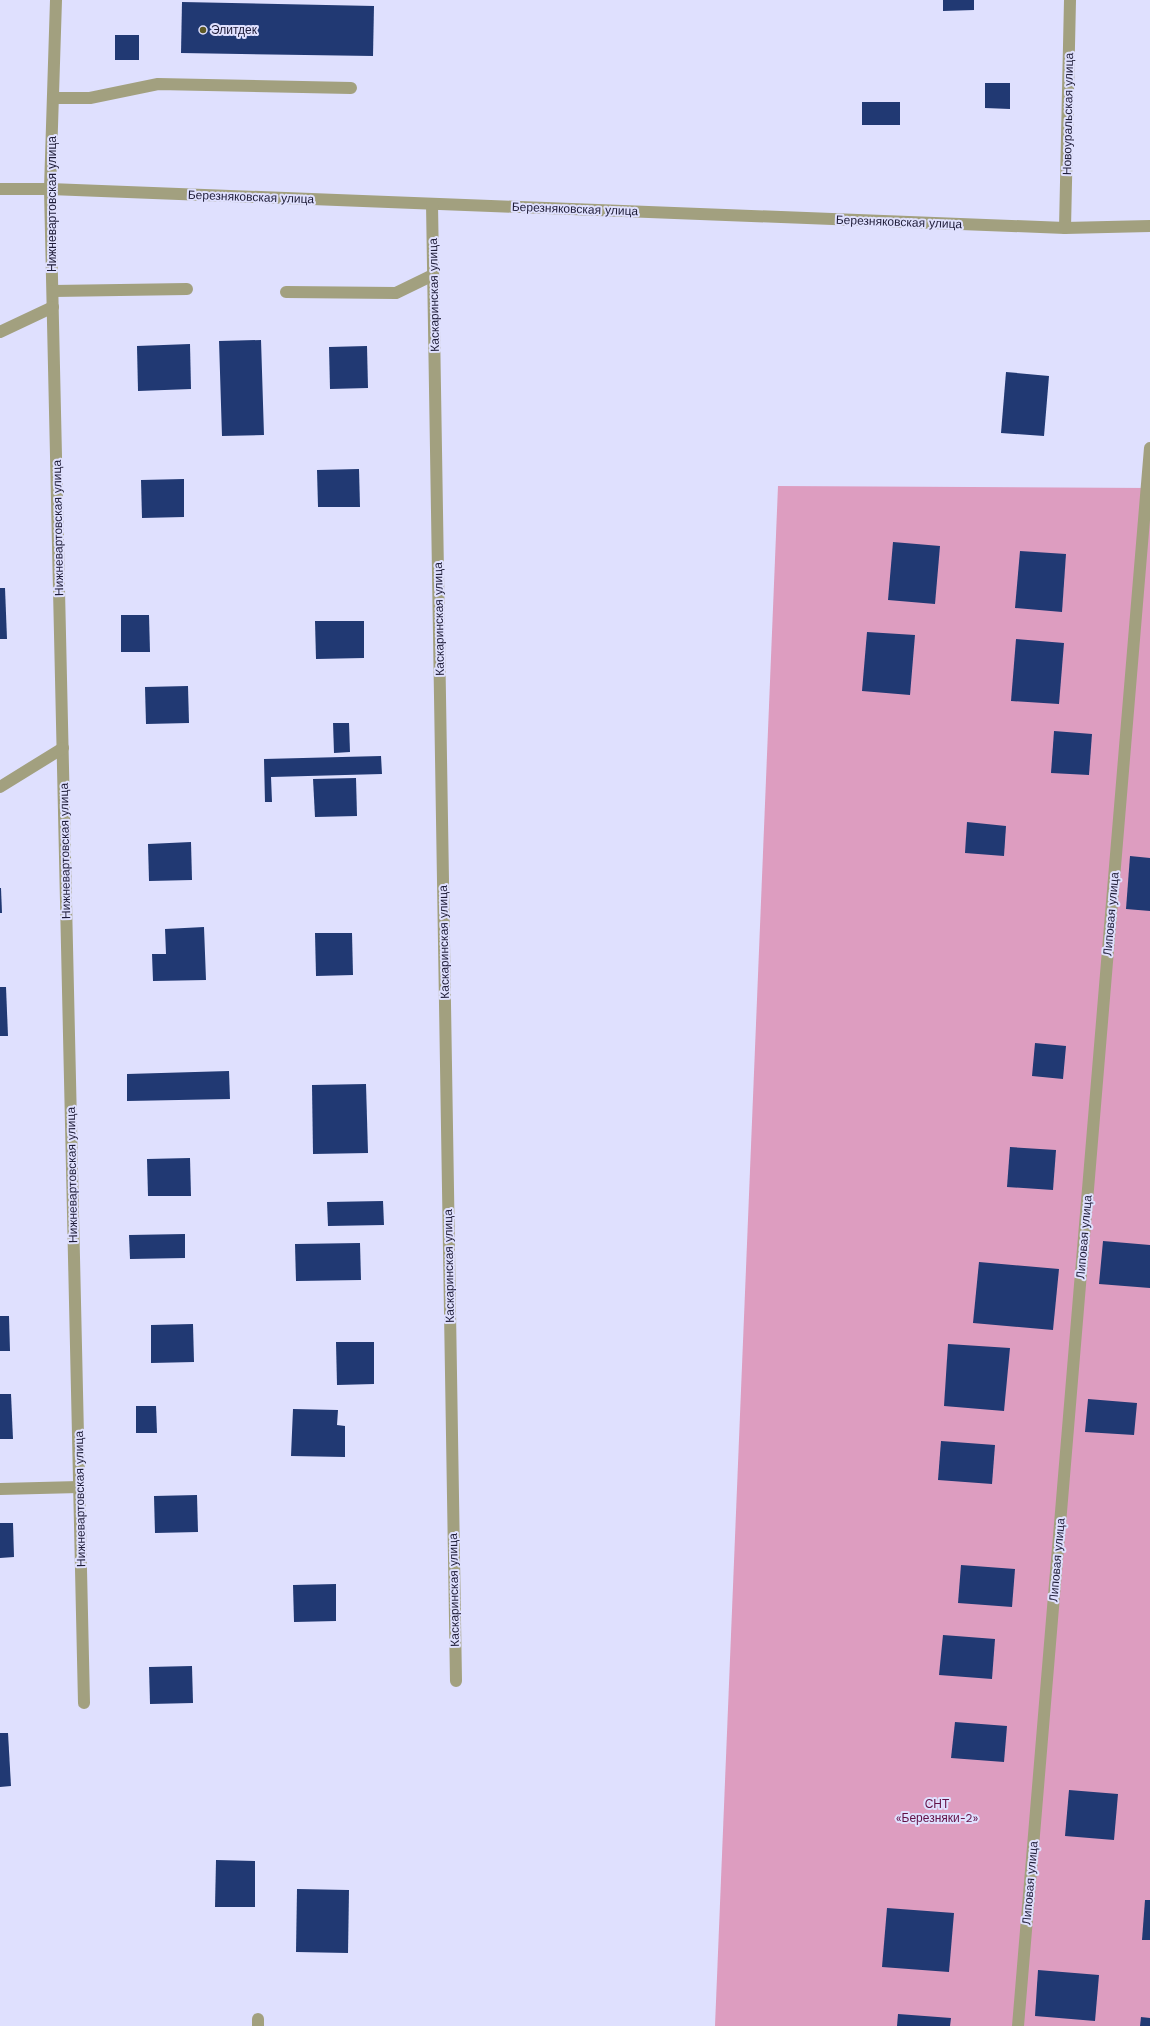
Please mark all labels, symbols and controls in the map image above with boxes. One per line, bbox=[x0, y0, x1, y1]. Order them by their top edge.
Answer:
place label: Элитдек bbox=[211, 23, 258, 37]
marker: Элитдек bbox=[198, 25, 208, 35]
street label: Новоуральская улица bbox=[1060, 52, 1076, 175]
street label: Нижневартовская улица bbox=[45, 136, 59, 272]
street label: Березняковская улица bbox=[188, 188, 315, 206]
street label: Березняковская улица bbox=[512, 200, 639, 218]
street label: Березняковская улица bbox=[836, 213, 963, 231]
street label: Каскаринская улица bbox=[426, 238, 442, 352]
street label: Нижневартовская улица bbox=[50, 460, 66, 596]
street label: Каскаринская улица bbox=[431, 562, 447, 676]
street label: Нижневартовская улица bbox=[57, 783, 73, 919]
street label: Липовая улица bbox=[1100, 871, 1122, 957]
street label: Каскаринская улица bbox=[436, 885, 452, 999]
street label: Нижневартовская улица bbox=[64, 1107, 80, 1243]
street label: Липовая улица bbox=[1073, 1194, 1095, 1280]
street label: Каскаринская улица bbox=[441, 1209, 457, 1323]
street label: Нижневартовская улица bbox=[72, 1431, 88, 1567]
street label: Липовая улица bbox=[1046, 1517, 1068, 1603]
street label: Каскаринская улица bbox=[446, 1533, 462, 1647]
park label: СНТ «Березняки-2» bbox=[896, 1797, 978, 1825]
street label: Липовая улица bbox=[1019, 1840, 1041, 1926]

